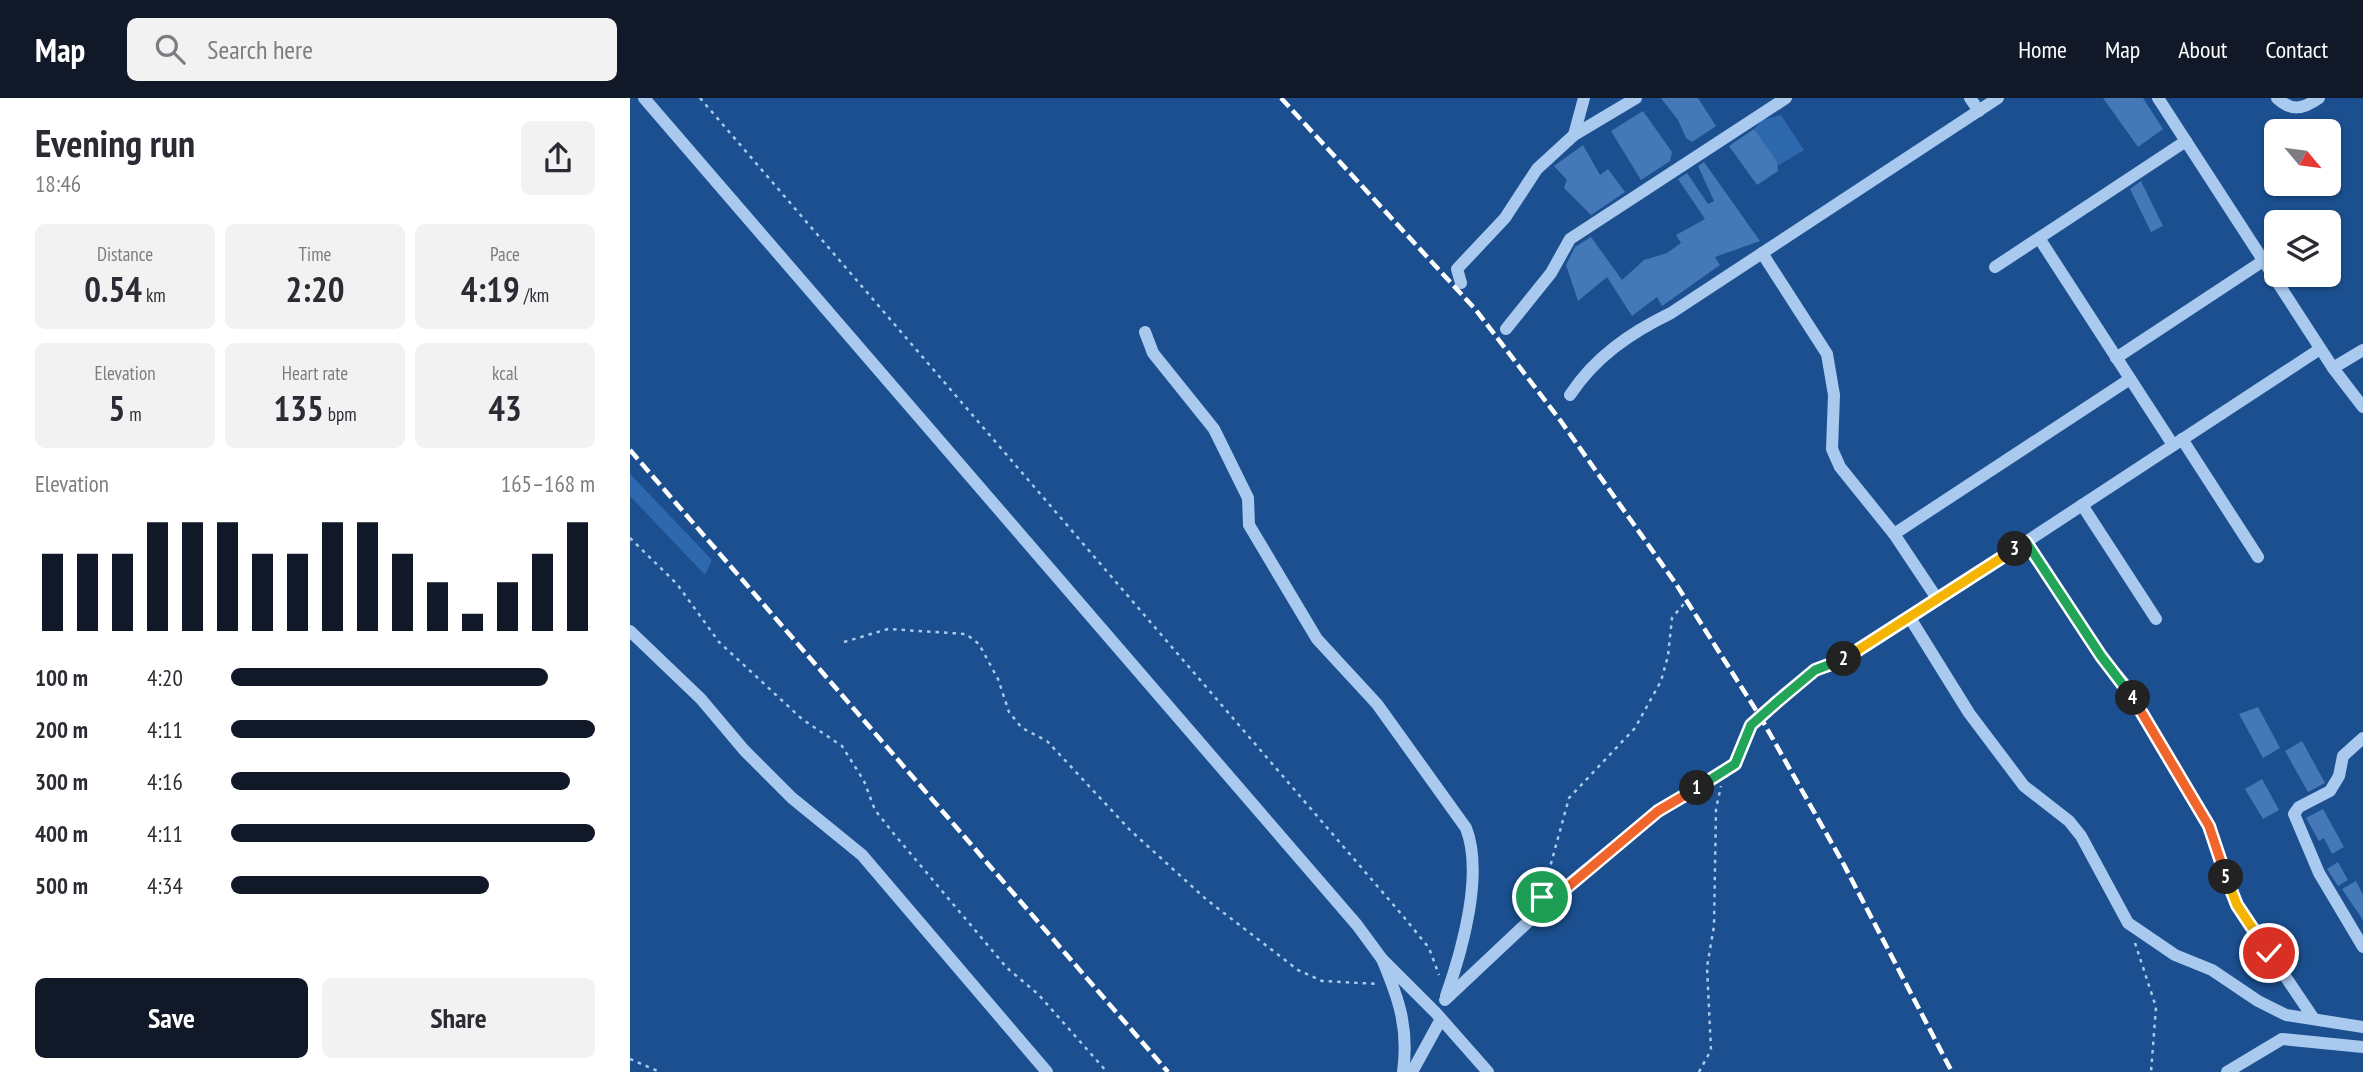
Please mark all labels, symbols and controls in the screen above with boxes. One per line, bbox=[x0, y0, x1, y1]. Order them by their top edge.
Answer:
search box bbox=[127, 18, 617, 81]
text: Map bbox=[35, 28, 85, 71]
icon: search bbox=[151, 30, 189, 68]
text: Search here bbox=[207, 33, 313, 66]
text: Home bbox=[2018, 34, 2067, 65]
text: Map bbox=[2105, 34, 2140, 65]
text: About bbox=[2178, 34, 2227, 65]
text: Contact bbox=[2265, 34, 2328, 65]
text: Evening run bbox=[35, 118, 195, 167]
north arrow bbox=[2264, 119, 2342, 196]
map controls bbox=[2264, 119, 2341, 287]
button: share bbox=[521, 121, 595, 195]
text: 18:46 bbox=[35, 169, 81, 198]
button: layers bbox=[2264, 210, 2341, 287]
text: Distance bbox=[97, 242, 153, 266]
text: Time bbox=[299, 242, 331, 266]
text: Pace bbox=[490, 242, 520, 266]
text: 0.54 bbox=[84, 266, 142, 312]
text: 2:20 bbox=[286, 266, 344, 312]
text: 4:19 bbox=[461, 266, 520, 312]
text: km bbox=[142, 283, 166, 307]
text: /km bbox=[520, 283, 549, 307]
text: Elevation bbox=[95, 361, 155, 385]
text: Heart rate bbox=[282, 361, 348, 385]
text: kcal bbox=[492, 361, 518, 385]
text: 5 bbox=[108, 385, 125, 431]
text: 135 bbox=[273, 385, 324, 431]
text: 43 bbox=[488, 385, 522, 431]
text: m bbox=[125, 402, 142, 426]
text: bpm bbox=[324, 402, 357, 426]
text: Elevation bbox=[35, 469, 109, 498]
text: 165–168 m bbox=[501, 469, 595, 498]
pin: 3 bbox=[1998, 532, 2032, 566]
text: 3 bbox=[2010, 536, 2019, 560]
pin: 2 bbox=[1826, 642, 1862, 676]
text: 2 bbox=[1839, 646, 1848, 670]
text: 100 m bbox=[35, 663, 88, 692]
text: 4:20 bbox=[147, 663, 183, 692]
pin: 4 bbox=[2116, 680, 2150, 716]
text: 4 bbox=[2128, 685, 2137, 709]
text: 200 m bbox=[35, 715, 88, 744]
text: 4:11 bbox=[147, 715, 183, 744]
text: 300 m bbox=[35, 767, 88, 796]
text: 4:16 bbox=[147, 767, 183, 796]
pin: 1 bbox=[1680, 770, 1714, 806]
text: 1 bbox=[1692, 775, 1701, 799]
text: 400 m bbox=[35, 819, 88, 848]
text: 4:11 bbox=[147, 819, 183, 848]
pin: 5 bbox=[2208, 860, 2244, 894]
text: 5 bbox=[2221, 864, 2230, 888]
pin bbox=[1512, 867, 1572, 927]
text: 500 m bbox=[35, 871, 88, 900]
text: 4:34 bbox=[147, 871, 183, 900]
icon: arrive bbox=[1523, 878, 1561, 916]
pin bbox=[2239, 923, 2299, 983]
icon: check bbox=[2250, 934, 2288, 972]
button: Save bbox=[35, 978, 308, 1058]
button: Share bbox=[322, 978, 595, 1058]

